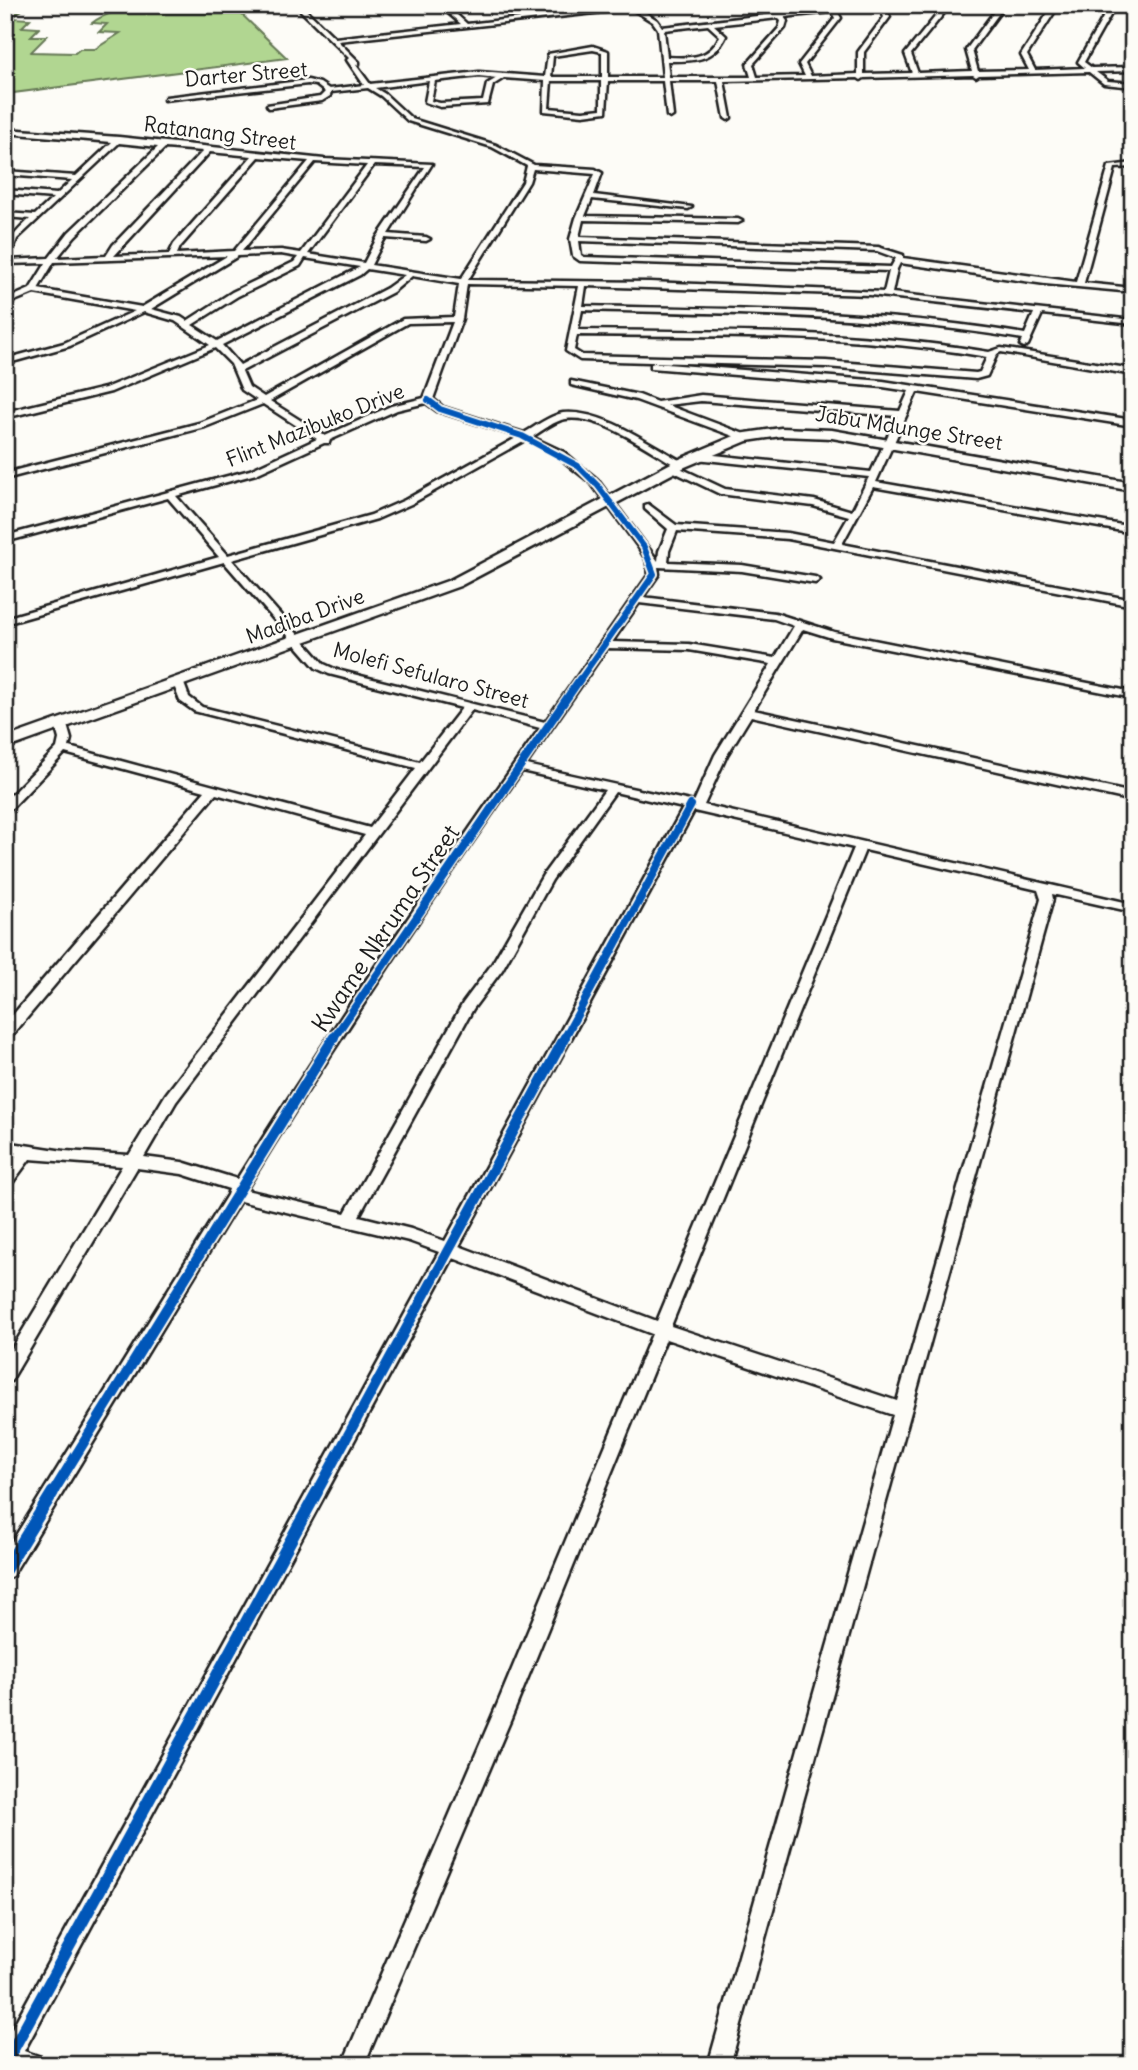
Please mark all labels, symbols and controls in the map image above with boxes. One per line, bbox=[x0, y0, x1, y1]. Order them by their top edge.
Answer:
street label: Darter Street bbox=[183, 55, 309, 93]
street label: Ratanang Street bbox=[142, 110, 298, 156]
street label: Flint Mazibuko Drive bbox=[222, 377, 408, 473]
street label: Jabu Mdunge Street bbox=[813, 400, 1005, 456]
street label: Madiba Drive bbox=[242, 582, 368, 650]
street label: Molefi Sefularo Street bbox=[330, 636, 532, 714]
street label: Kwame Nkruma Street bbox=[305, 819, 465, 1037]

